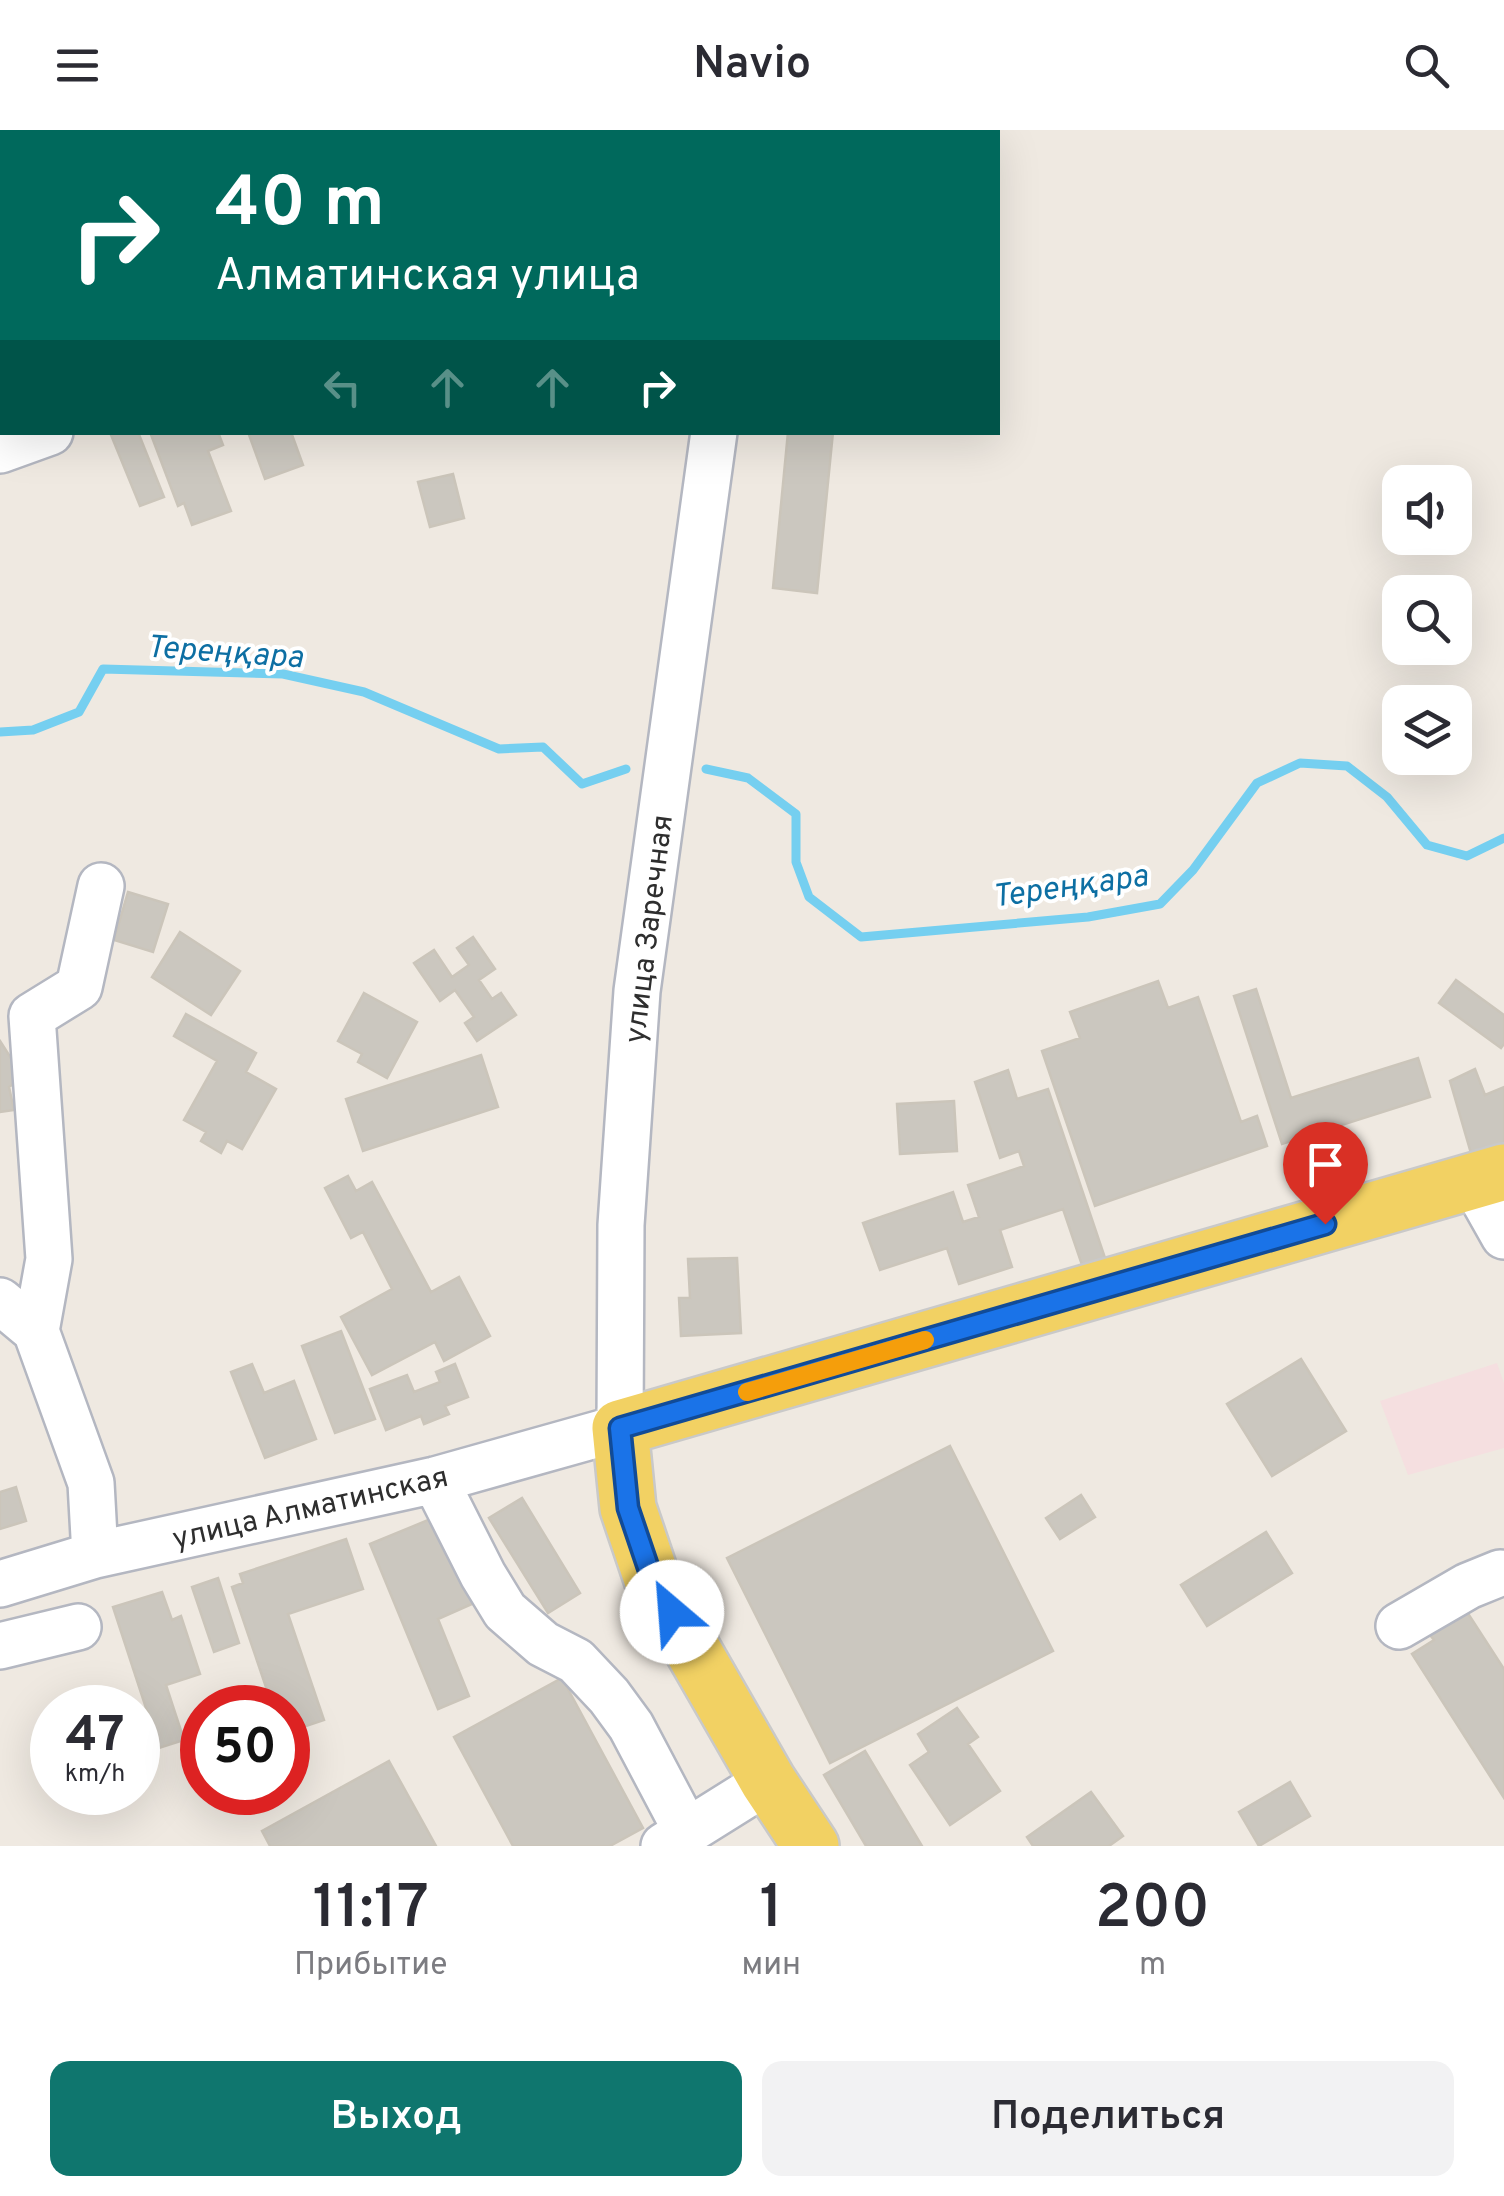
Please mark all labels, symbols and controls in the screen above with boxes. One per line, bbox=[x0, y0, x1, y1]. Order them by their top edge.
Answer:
text: Navio bbox=[693, 37, 811, 94]
icon: menu bbox=[50, 38, 105, 93]
icon: search bbox=[1399, 38, 1454, 93]
text: 40 m bbox=[215, 162, 385, 251]
icon: right bbox=[50, 170, 180, 300]
text: Алматинская улица bbox=[215, 249, 640, 306]
icon: left bbox=[315, 360, 370, 415]
icon: ahead bbox=[420, 360, 475, 415]
icon: ahead bbox=[525, 360, 580, 415]
icon: right bbox=[630, 360, 685, 415]
map controls bbox=[1382, 465, 1472, 775]
button: sound bbox=[1382, 465, 1472, 555]
button: search bbox=[1382, 575, 1472, 665]
water label: Тереңқара bbox=[145, 629, 305, 679]
button: layers bbox=[1382, 685, 1472, 775]
street label: улица Заречная bbox=[618, 813, 683, 1046]
water label: Тереңқара bbox=[990, 857, 1151, 919]
pin bbox=[1283, 1122, 1368, 1225]
icon: arrive bbox=[1298, 1137, 1353, 1192]
street label: улица Алматинская bbox=[169, 1460, 452, 1559]
position arrow bbox=[620, 1560, 724, 1664]
speed limit sign: 50 bbox=[180, 1685, 310, 1815]
text: 47 bbox=[66, 1706, 124, 1769]
text: km/h bbox=[65, 1759, 125, 1791]
text: 11:17 bbox=[313, 1873, 429, 1949]
text: 1 bbox=[760, 1873, 783, 1949]
text: 200 bbox=[1095, 1873, 1210, 1949]
text: Прибытие bbox=[294, 1946, 447, 1986]
text: мин bbox=[741, 1946, 801, 1986]
text: m bbox=[1139, 1946, 1166, 1986]
button: Выход bbox=[50, 2061, 742, 2176]
button: Поделиться bbox=[762, 2061, 1454, 2176]

